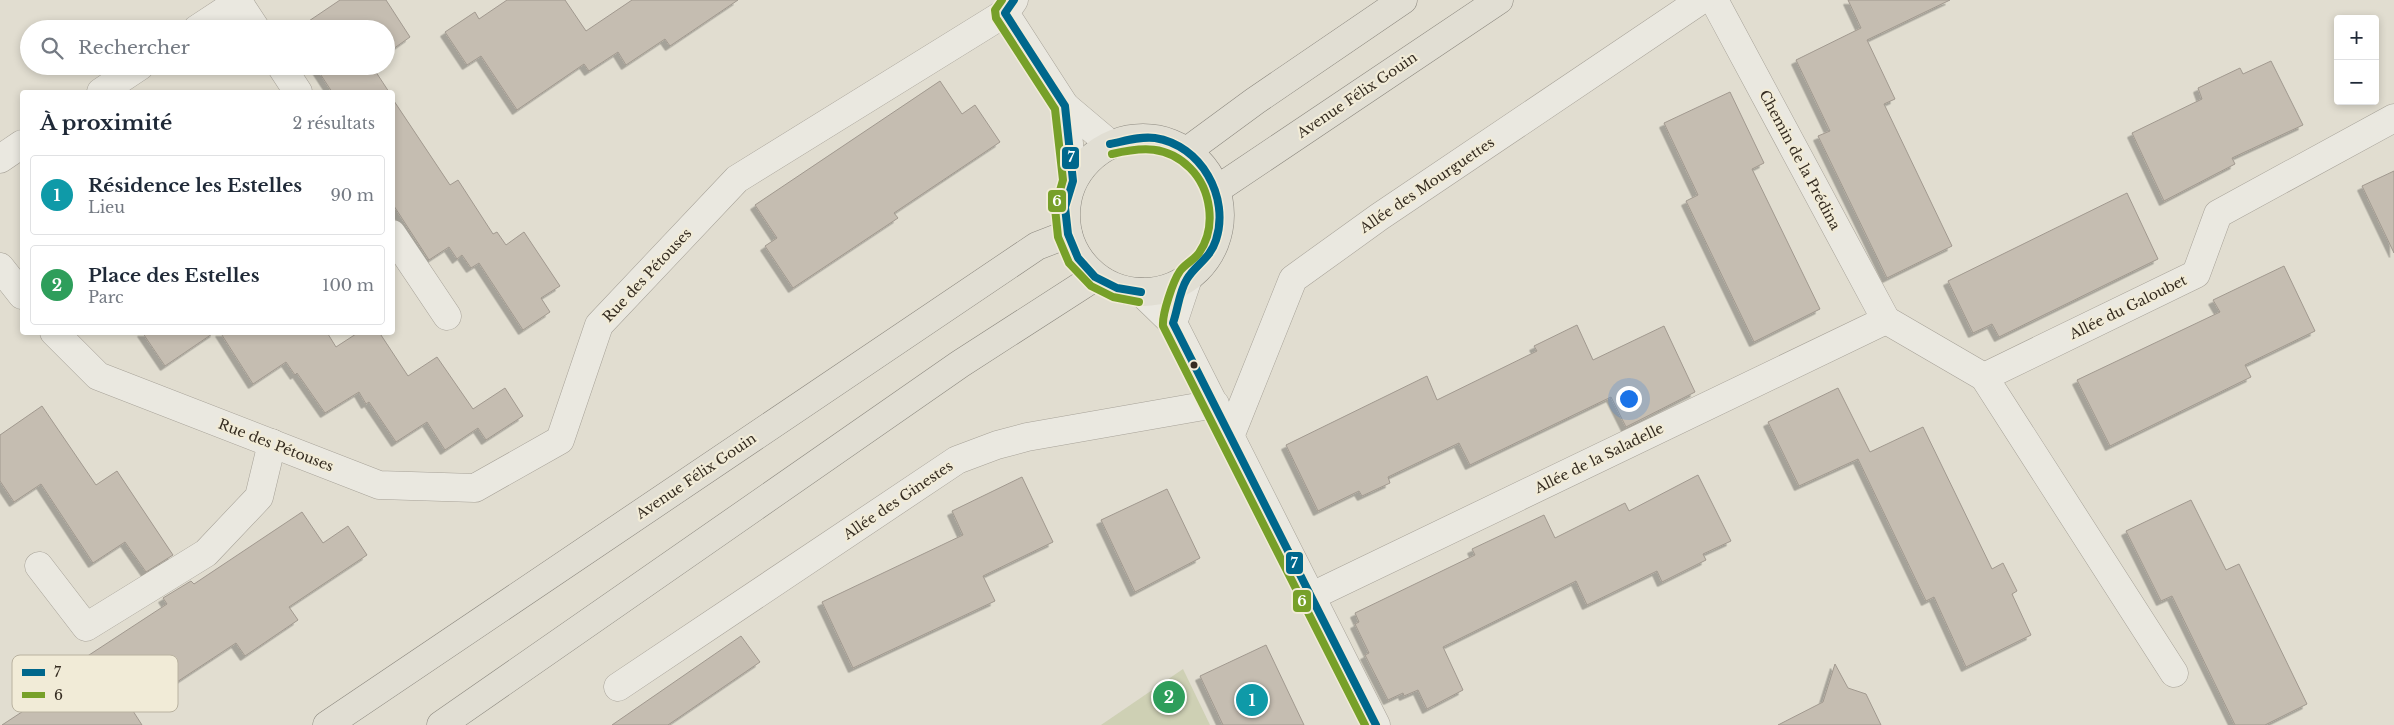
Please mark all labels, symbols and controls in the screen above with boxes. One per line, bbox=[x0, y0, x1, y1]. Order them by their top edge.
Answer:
map controls bbox=[2334, 15, 2379, 105]
button: + bbox=[2334, 15, 2379, 60]
search box bbox=[20, 20, 395, 75]
icon: search bbox=[38, 34, 66, 62]
text: Rechercher bbox=[78, 36, 190, 59]
street label: Avenue Félix Gouin bbox=[1293, 48, 1421, 142]
button: − bbox=[2334, 60, 2379, 105]
street label: Chemin de la Prédina bbox=[1755, 87, 1845, 233]
text: À proximité bbox=[40, 110, 172, 136]
text: 2 résultats bbox=[293, 113, 375, 133]
street label: Allée des Mourguettes bbox=[1355, 133, 1498, 237]
line badge: 7 bbox=[1061, 146, 1080, 170]
text: 7 bbox=[1067, 148, 1075, 166]
text: Résidence les Estelles bbox=[88, 174, 302, 197]
text: 1 bbox=[54, 185, 60, 205]
text: 90 m bbox=[331, 185, 374, 205]
line badge: 6 bbox=[1047, 189, 1067, 213]
text: 6 bbox=[1052, 192, 1062, 210]
text: Lieu bbox=[88, 197, 125, 217]
street label: Rue des Pétouses bbox=[599, 224, 695, 326]
text: Place des Estelles bbox=[88, 264, 260, 287]
street label: Allée du Galoubet bbox=[2065, 270, 2190, 344]
text: 2 bbox=[52, 275, 62, 295]
text: 100 m bbox=[322, 275, 374, 295]
text: Parc bbox=[88, 287, 124, 307]
unlabelled marker bbox=[1189, 360, 1199, 370]
your location bbox=[1616, 386, 1642, 412]
street label: Rue des Pétouses bbox=[216, 415, 336, 475]
street label: Allée de la Saladelle bbox=[1531, 419, 1666, 498]
street label: Avenue Félix Gouin bbox=[632, 429, 760, 523]
street label: Allée des Ginestes bbox=[839, 457, 956, 544]
line badge: 7 bbox=[1285, 551, 1304, 575]
text: 7 bbox=[1290, 554, 1298, 572]
line badge: 6 bbox=[1292, 589, 1312, 613]
text: 6 bbox=[1297, 592, 1307, 610]
legend bbox=[12, 655, 178, 712]
text: 7 bbox=[54, 663, 62, 681]
pin: 2 bbox=[1153, 678, 1185, 716]
pin: 1 bbox=[1236, 681, 1268, 719]
text: 6 bbox=[54, 686, 63, 704]

